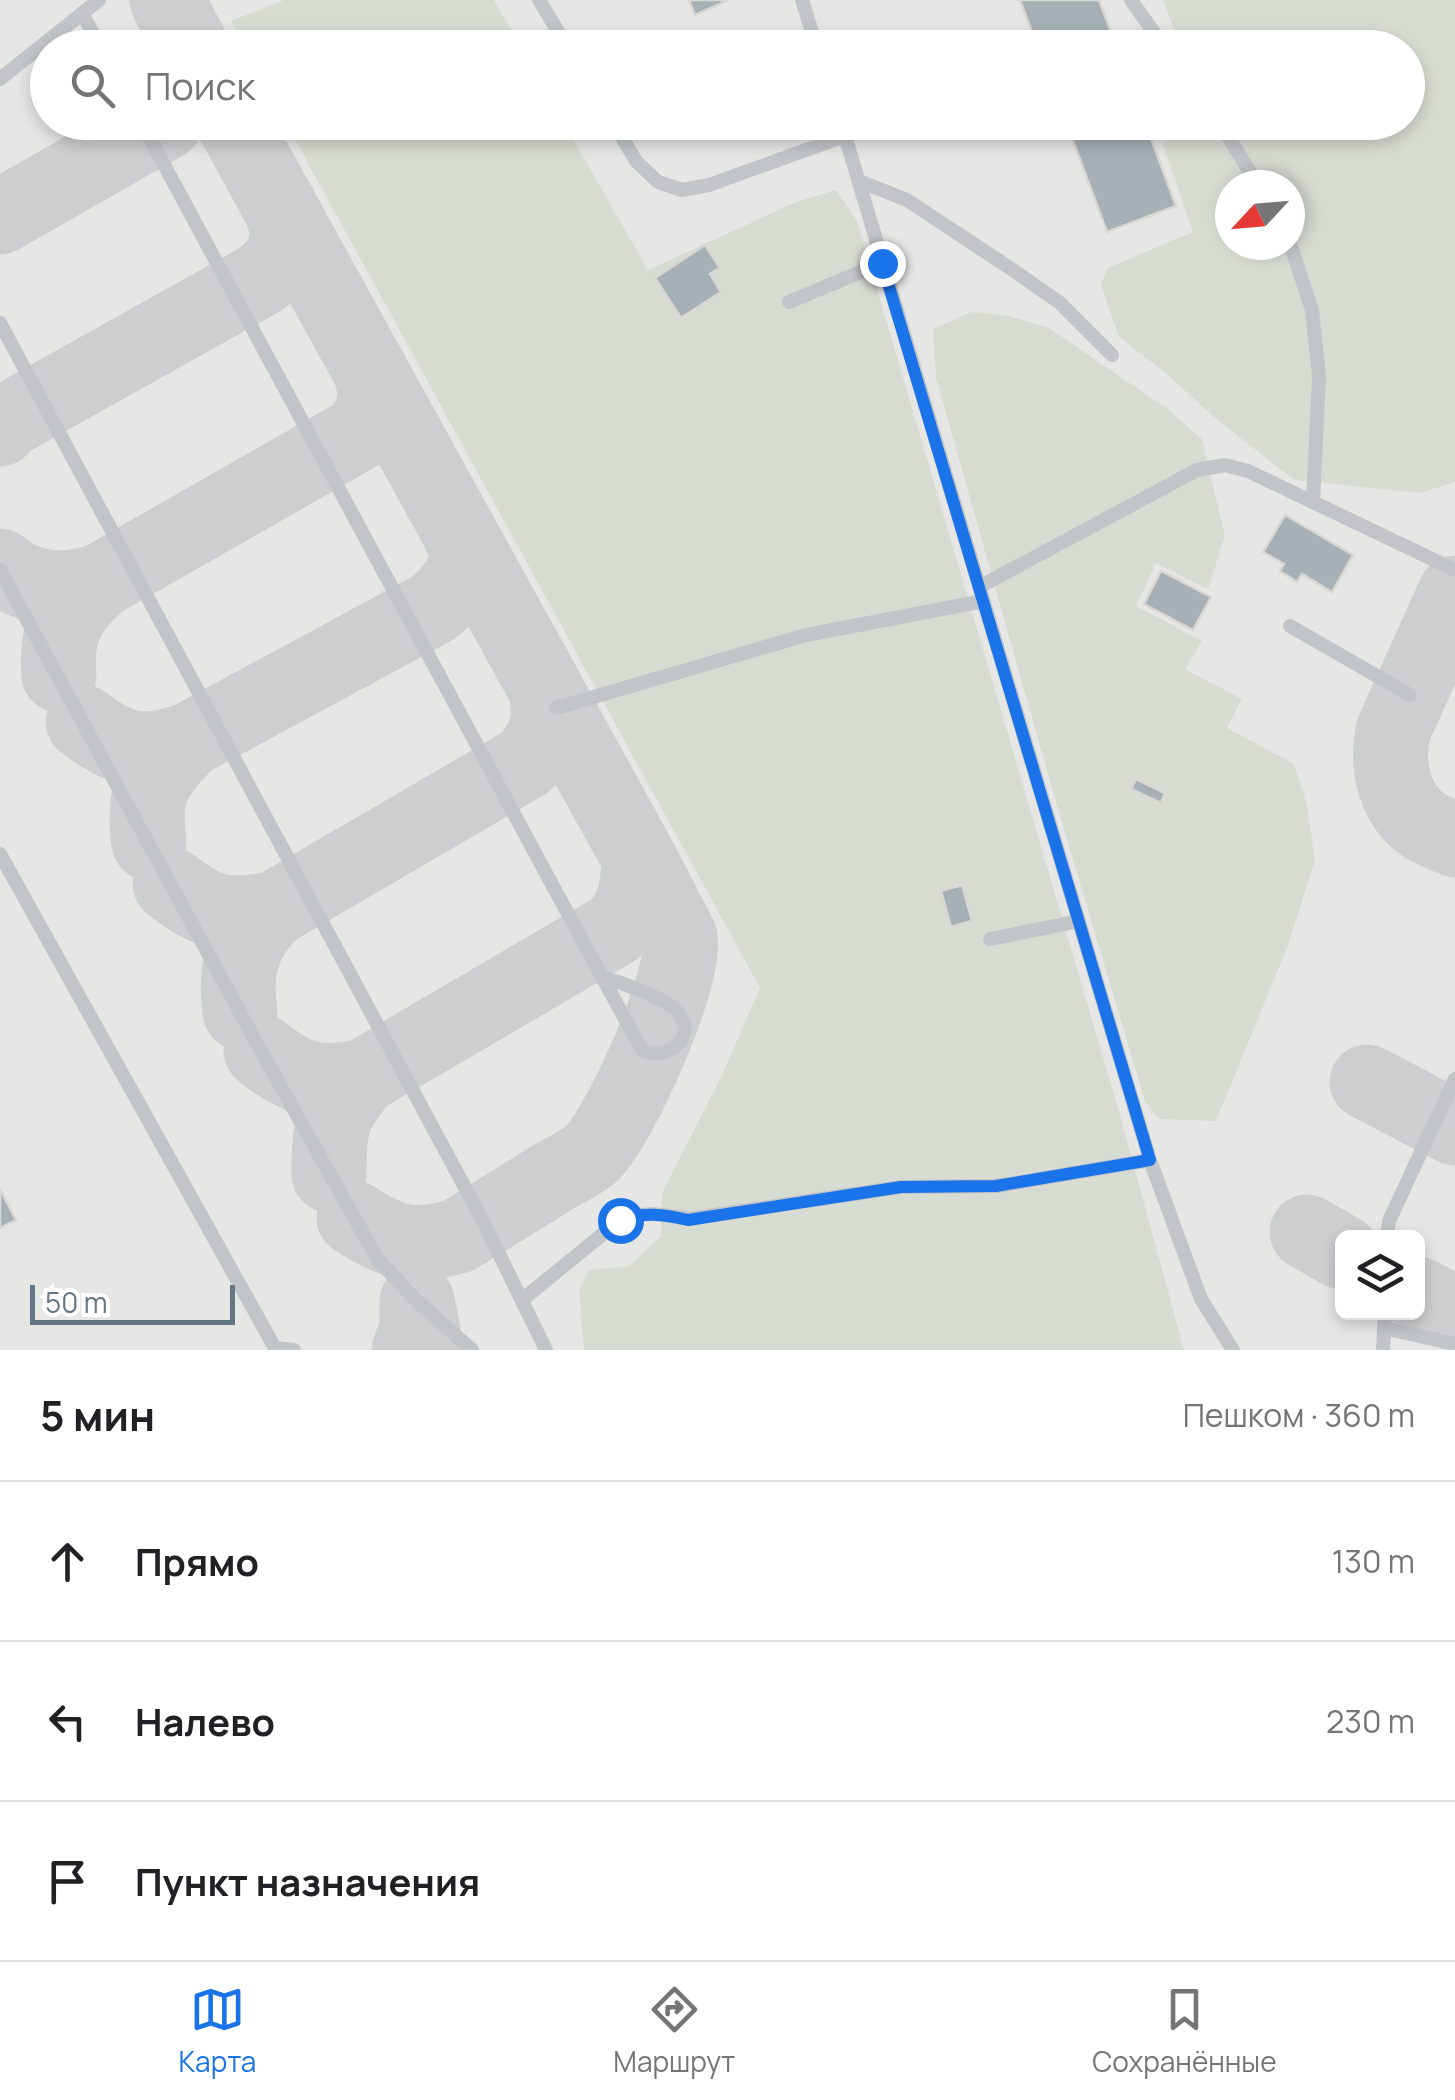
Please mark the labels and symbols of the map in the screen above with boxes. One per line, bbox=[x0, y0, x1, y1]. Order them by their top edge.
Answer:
north arrow bbox=[1215, 170, 1305, 260]
route end bbox=[860, 241, 906, 287]
route start bbox=[598, 1198, 644, 1244]
scale bar bbox=[30, 1280, 235, 1324]

